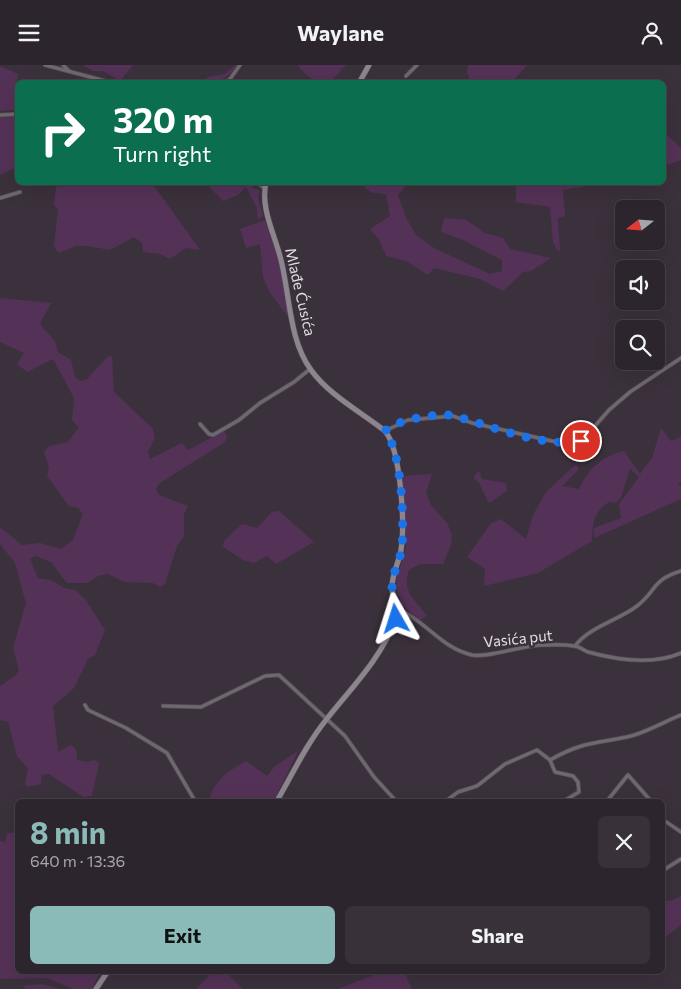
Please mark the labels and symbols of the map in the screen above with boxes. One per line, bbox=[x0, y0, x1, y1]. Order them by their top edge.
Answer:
north arrow bbox=[615, 200, 665, 250]
street label: Mlađe Ćusića bbox=[282, 246, 321, 338]
pin bbox=[560, 420, 602, 462]
position arrow bbox=[369, 592, 421, 644]
street label: Vasića put bbox=[482, 625, 553, 651]

